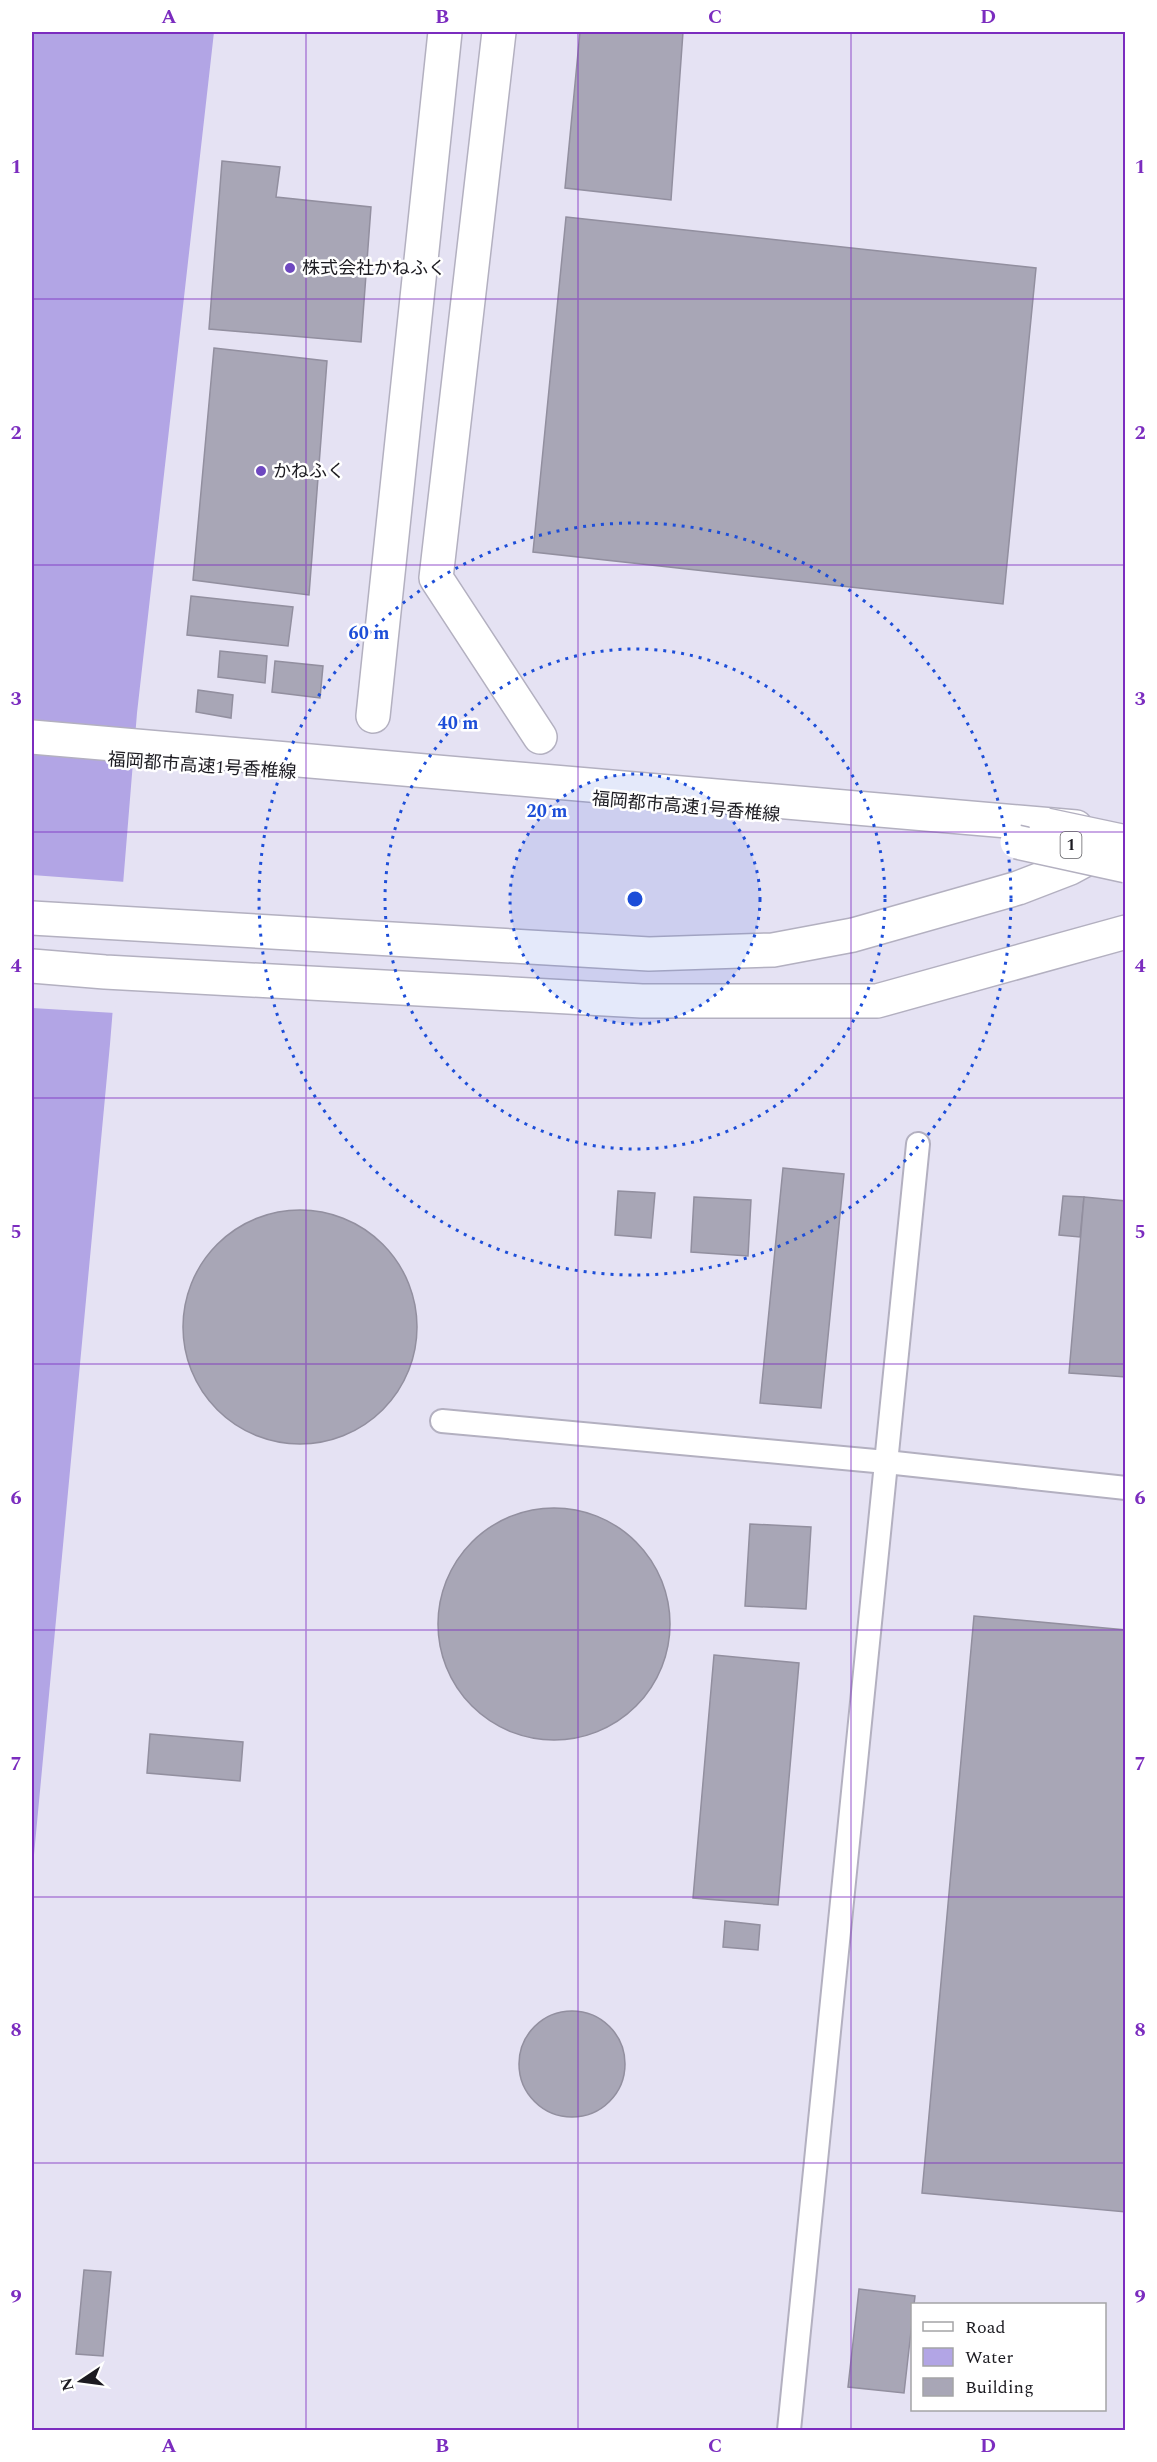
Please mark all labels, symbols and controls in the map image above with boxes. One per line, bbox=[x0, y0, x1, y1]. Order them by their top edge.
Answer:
text: A bbox=[161, 2, 177, 32]
text: B bbox=[435, 2, 449, 32]
text: C bbox=[708, 2, 722, 32]
text: D bbox=[980, 2, 996, 32]
text: 1 bbox=[10, 152, 22, 182]
text: 1 bbox=[1134, 152, 1146, 182]
place label: 株式会社かねふく bbox=[302, 255, 446, 282]
marker: 株式会社かねふく bbox=[283, 261, 297, 275]
text: 2 bbox=[10, 418, 22, 448]
text: 2 bbox=[1134, 418, 1146, 448]
place label: かねふく bbox=[273, 458, 345, 485]
marker: かねふく bbox=[254, 464, 268, 478]
text: 60 m bbox=[349, 620, 389, 647]
text: 3 bbox=[10, 684, 22, 714]
text: 3 bbox=[1134, 684, 1146, 714]
text: 40 m bbox=[438, 710, 478, 737]
street label: 福岡都市高速1号香椎線 bbox=[107, 746, 297, 786]
street label: 福岡都市高速1号香椎線 bbox=[591, 785, 781, 829]
text: 20 m bbox=[527, 798, 567, 825]
road number: 1 bbox=[1060, 832, 1082, 858]
centre of rings bbox=[625, 889, 645, 909]
text: 4 bbox=[10, 951, 22, 981]
text: 4 bbox=[1134, 951, 1146, 981]
text: 5 bbox=[10, 1217, 22, 1247]
text: 5 bbox=[1134, 1217, 1146, 1247]
text: 6 bbox=[10, 1483, 22, 1513]
text: 6 bbox=[1134, 1483, 1146, 1513]
text: 7 bbox=[10, 1749, 22, 1779]
text: 7 bbox=[1134, 1749, 1146, 1779]
text: 8 bbox=[10, 2015, 22, 2045]
text: 8 bbox=[1134, 2015, 1146, 2045]
text: 9 bbox=[10, 2282, 22, 2312]
text: 9 bbox=[1134, 2282, 1146, 2312]
legend bbox=[911, 2303, 1106, 2411]
text: Road bbox=[965, 2314, 1006, 2341]
text: Water bbox=[965, 2344, 1013, 2371]
north arrow bbox=[51, 2351, 111, 2411]
text: Building bbox=[965, 2374, 1034, 2401]
text: N bbox=[54, 2375, 81, 2393]
text: A bbox=[161, 2431, 177, 2461]
text: B bbox=[435, 2431, 449, 2461]
text: C bbox=[708, 2431, 722, 2461]
text: D bbox=[980, 2431, 996, 2461]

